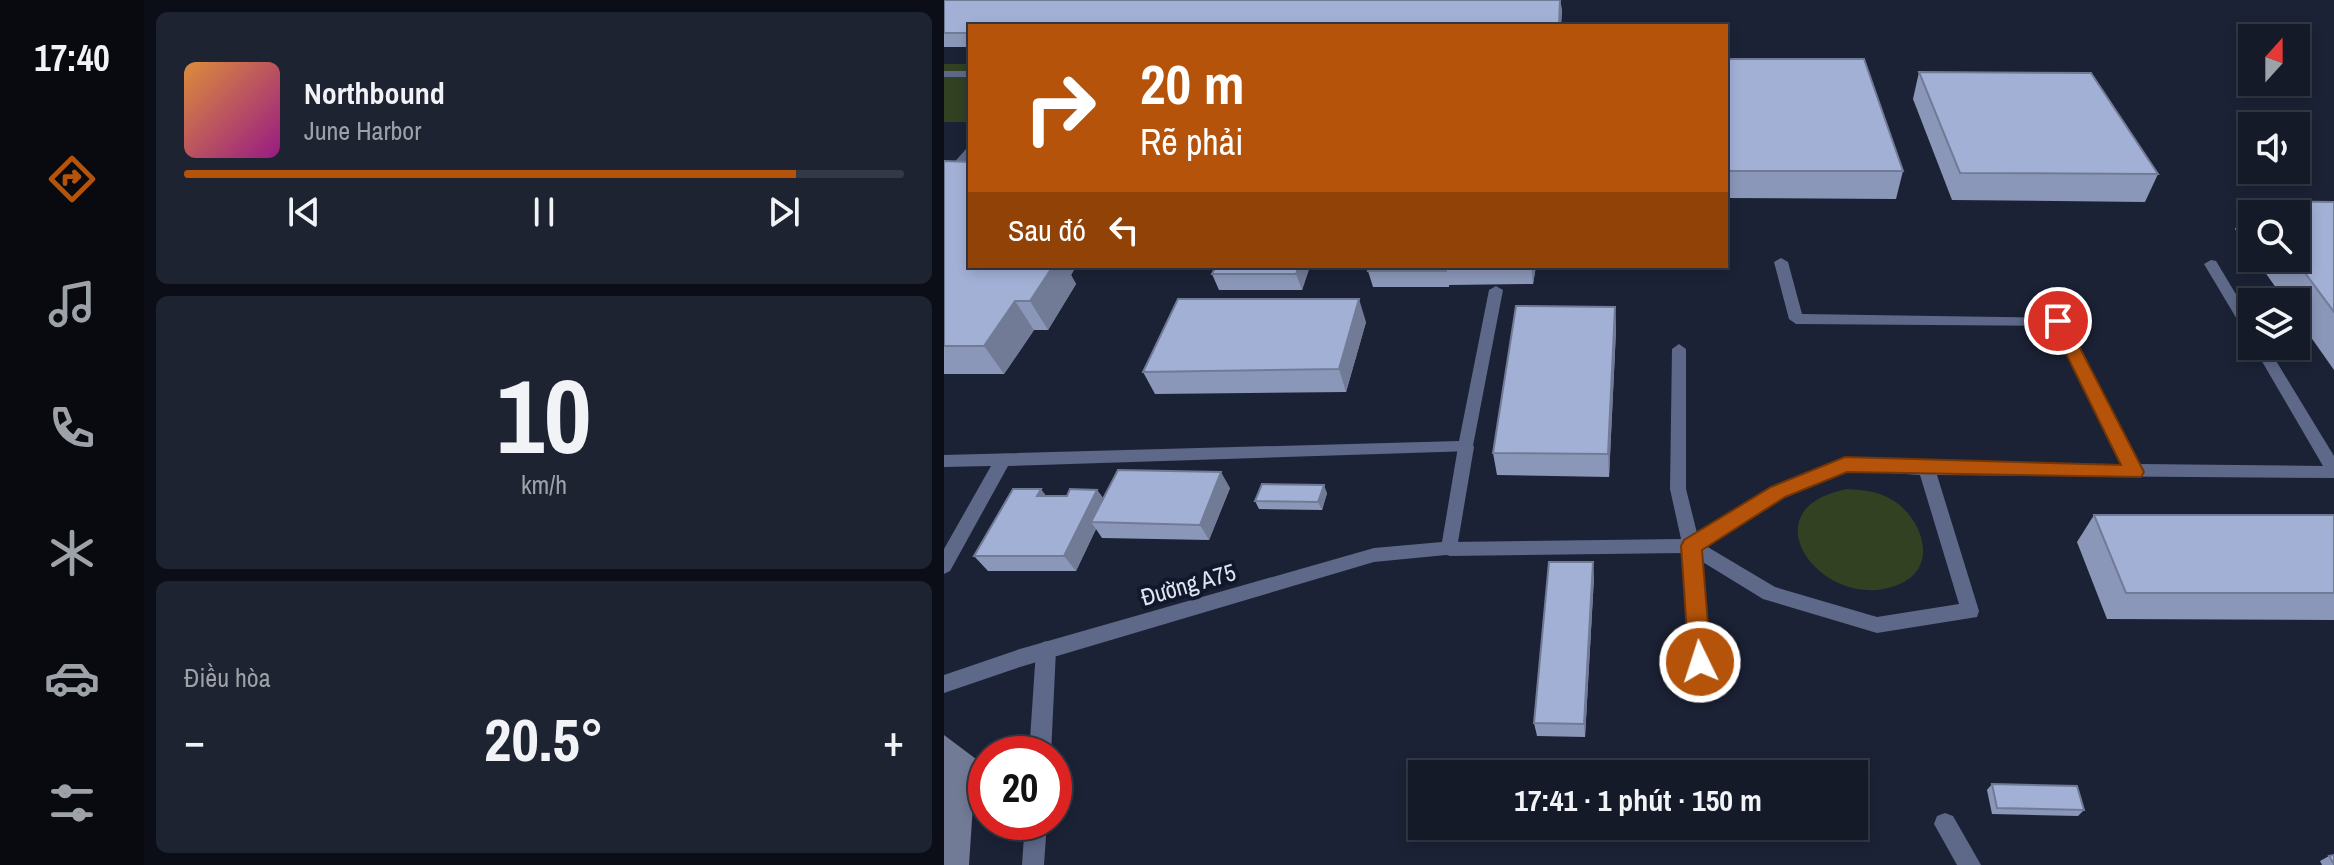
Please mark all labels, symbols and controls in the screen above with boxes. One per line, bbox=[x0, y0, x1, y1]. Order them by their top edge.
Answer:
north arrow bbox=[2238, 24, 2310, 96]
map controls bbox=[2238, 24, 2310, 360]
text: 17:40 bbox=[34, 34, 110, 82]
text: 20 m bbox=[1140, 46, 1245, 121]
icon: right bbox=[1008, 56, 1112, 160]
text: Northbound bbox=[304, 73, 445, 113]
button: sound bbox=[2238, 112, 2310, 184]
text: June Harbor bbox=[304, 113, 421, 148]
text: Rẽ phải bbox=[1140, 118, 1243, 166]
icon: directions bbox=[44, 151, 100, 207]
icon: previous bbox=[282, 190, 326, 234]
icon: pause bbox=[522, 190, 566, 234]
icon: next bbox=[762, 190, 806, 234]
button: search bbox=[2238, 200, 2310, 272]
icon: left bbox=[1102, 208, 1146, 252]
text: Sau đó bbox=[1008, 210, 1086, 250]
icon: music bbox=[44, 276, 100, 332]
pin bbox=[2024, 287, 2092, 355]
button: layers bbox=[2238, 288, 2310, 360]
icon: arrive bbox=[2036, 299, 2080, 343]
text: 10 bbox=[497, 345, 591, 485]
icon: phone bbox=[44, 400, 100, 456]
text: km/h bbox=[521, 467, 567, 502]
icon: climate bbox=[44, 525, 100, 581]
street label: Đường A75 bbox=[1137, 555, 1239, 613]
position arrow bbox=[1658, 620, 1742, 704]
icon: car bbox=[44, 650, 100, 706]
text: Điều hòa bbox=[184, 660, 271, 695]
text: 20.5° bbox=[484, 699, 604, 780]
text: − bbox=[184, 710, 205, 770]
text: + bbox=[883, 710, 904, 770]
speed limit sign: 20 bbox=[968, 736, 1072, 840]
icon: filters bbox=[44, 775, 100, 831]
text: 17:41 · 1 phút · 150 m bbox=[1514, 780, 1762, 820]

